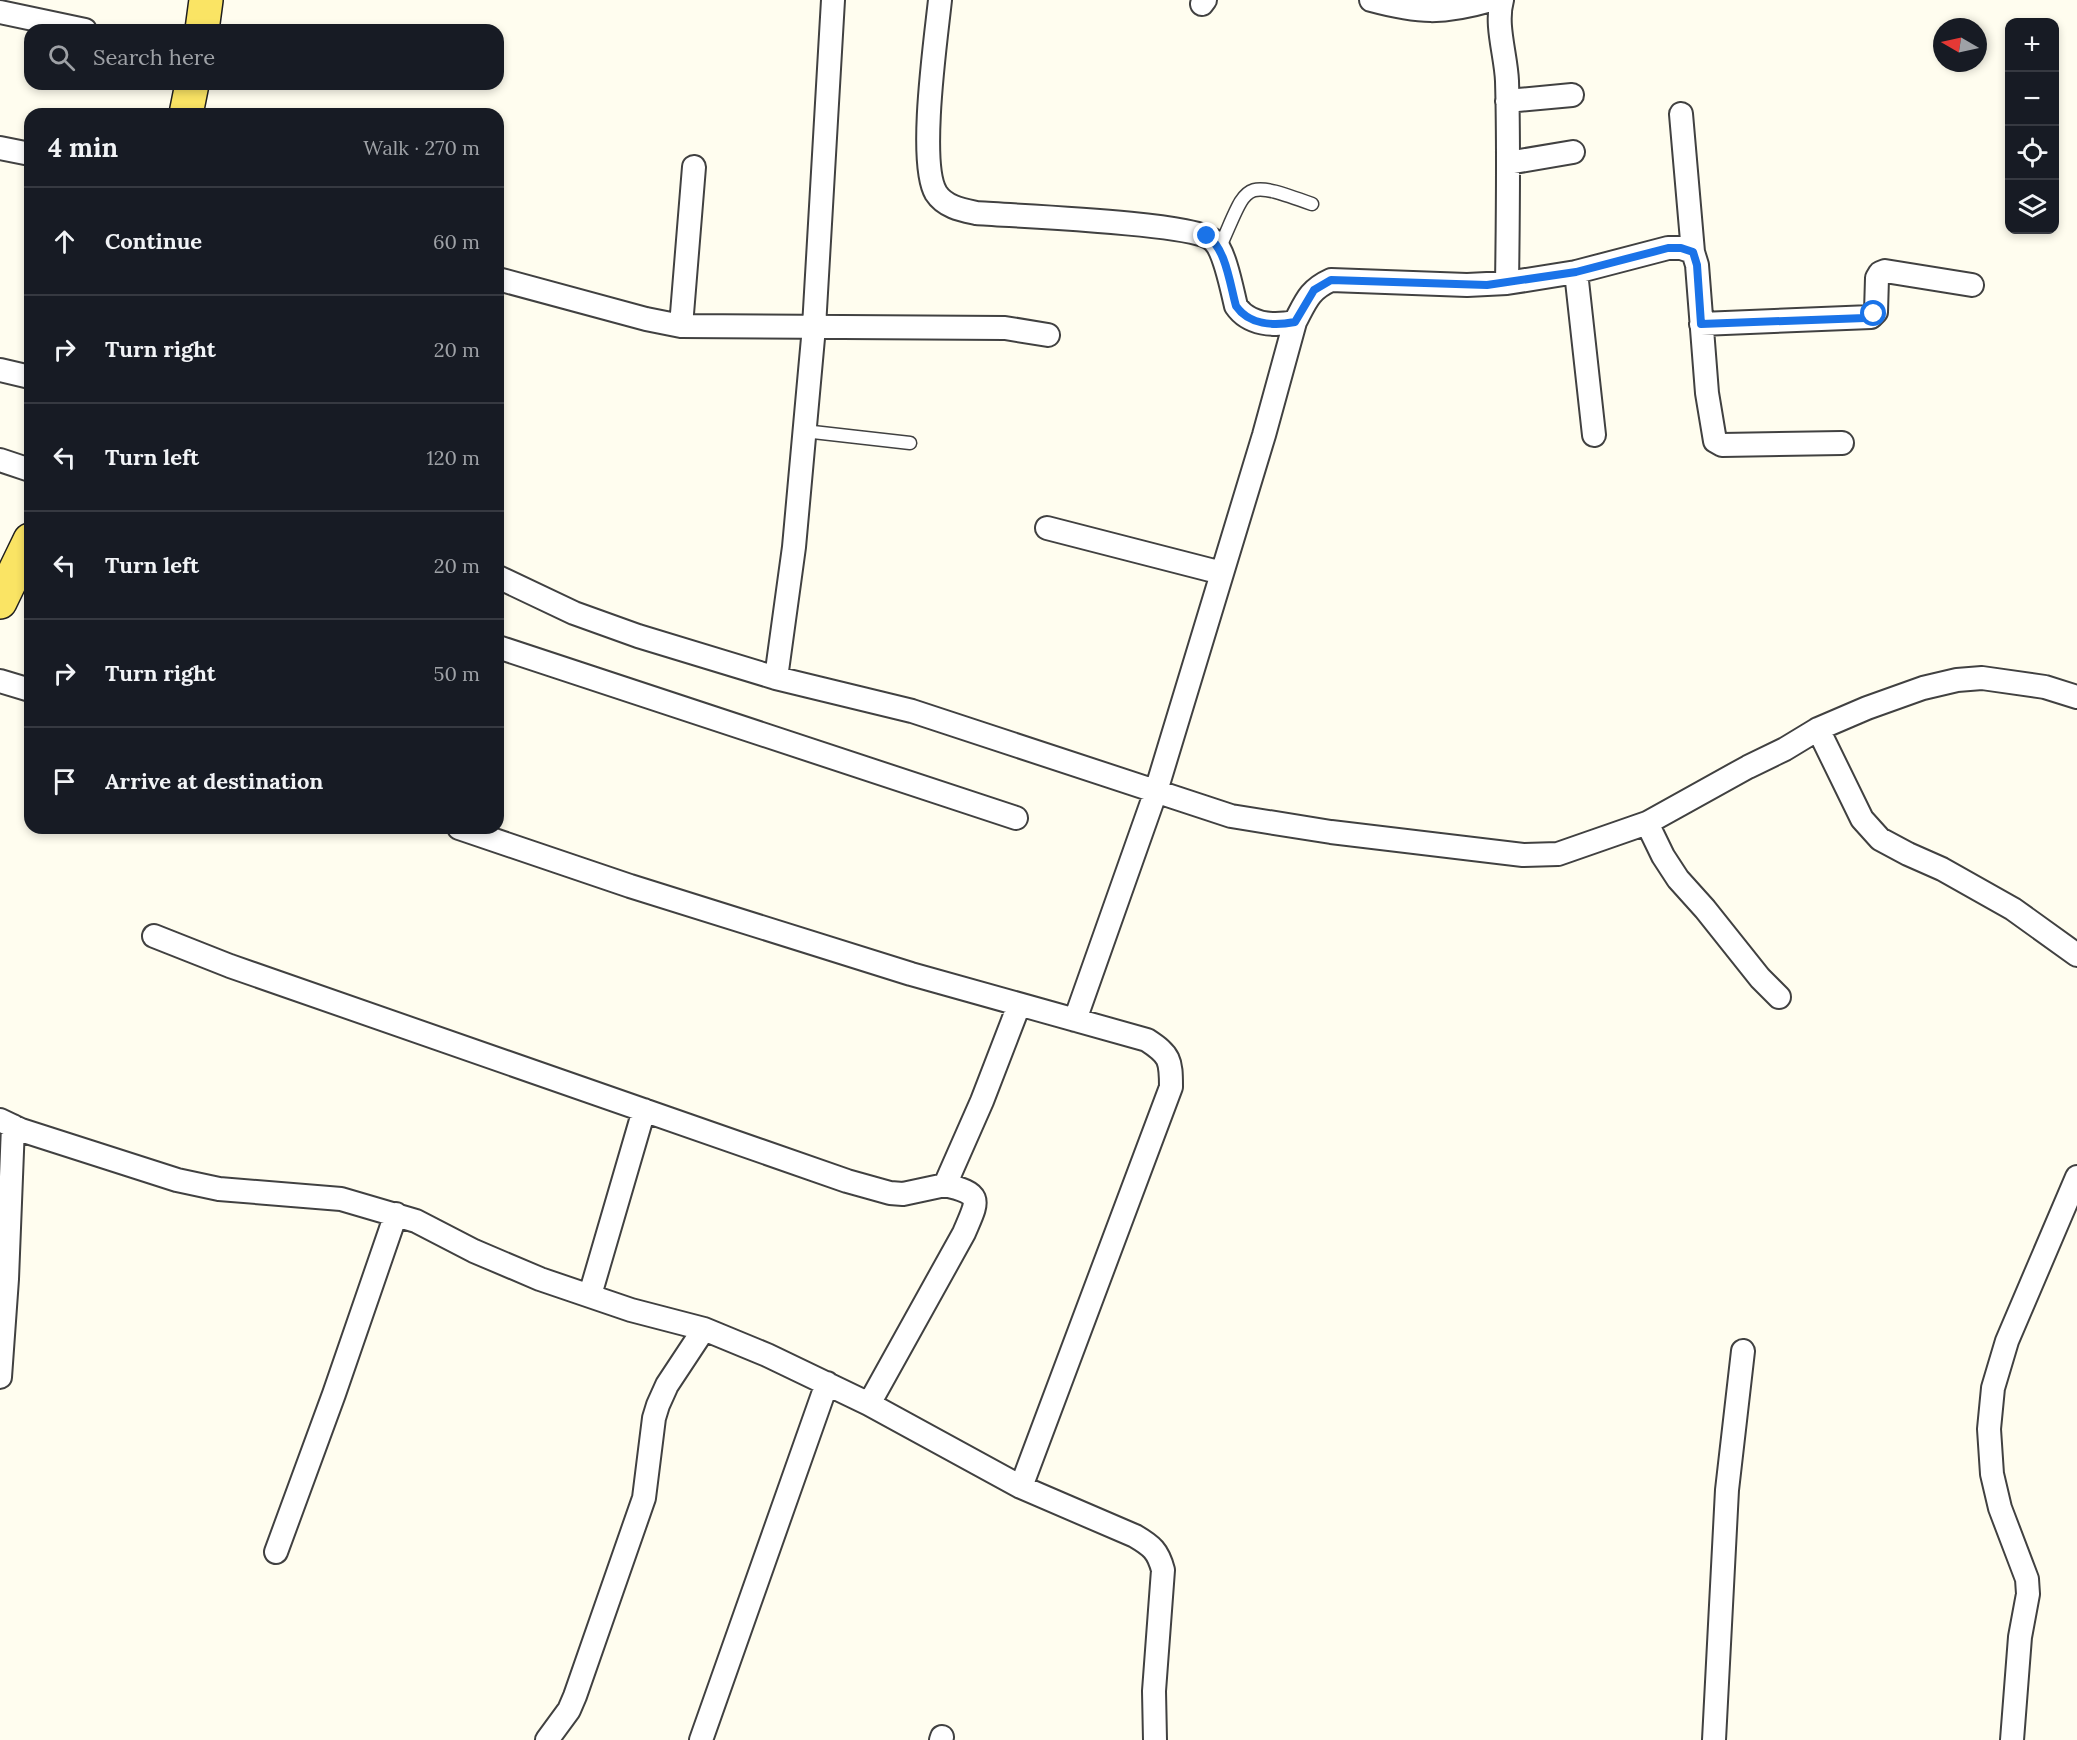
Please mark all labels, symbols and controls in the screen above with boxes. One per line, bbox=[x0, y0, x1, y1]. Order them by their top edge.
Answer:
north arrow bbox=[1933, 18, 1987, 72]
map controls bbox=[2005, 18, 2059, 234]
button: + bbox=[2005, 18, 2059, 72]
search box bbox=[24, 24, 504, 90]
icon: search bbox=[45, 41, 78, 74]
text: Search here bbox=[93, 43, 215, 71]
button: − bbox=[2005, 72, 2059, 126]
button: locate bbox=[2005, 126, 2059, 180]
text: 4 min bbox=[48, 131, 118, 164]
text: Walk · 270 m bbox=[363, 135, 480, 160]
button: layers bbox=[2005, 180, 2059, 234]
route end bbox=[1193, 222, 1219, 248]
icon: ahead bbox=[48, 225, 81, 258]
text: Continue bbox=[105, 227, 202, 255]
text: 60 m bbox=[433, 229, 480, 254]
route start bbox=[1860, 300, 1886, 326]
icon: right bbox=[48, 333, 81, 366]
text: Turn right bbox=[105, 335, 216, 363]
text: 20 m bbox=[434, 337, 480, 362]
icon: left bbox=[48, 441, 81, 474]
text: Turn left bbox=[105, 443, 199, 471]
text: 120 m bbox=[426, 445, 480, 470]
icon: left bbox=[48, 549, 81, 582]
text: Turn left bbox=[105, 551, 199, 579]
text: 20 m bbox=[434, 553, 480, 578]
icon: right bbox=[48, 657, 81, 690]
text: Turn right bbox=[105, 659, 216, 687]
text: 50 m bbox=[434, 661, 480, 686]
icon: arrive bbox=[48, 765, 81, 798]
text: Arrive at destination bbox=[105, 767, 323, 795]

